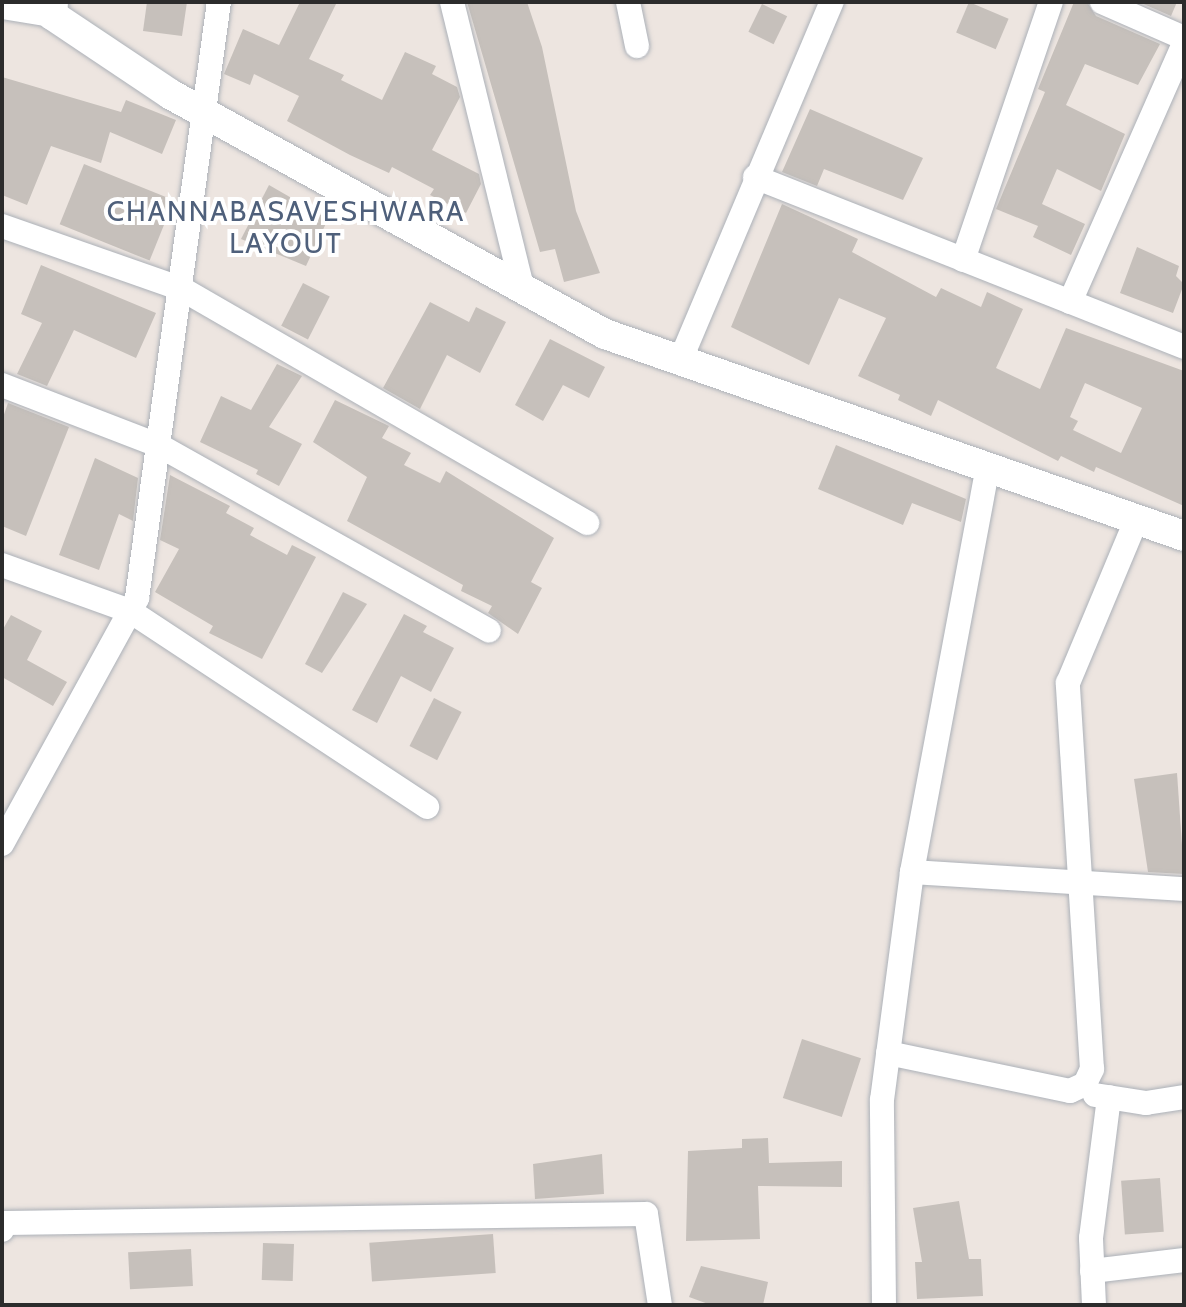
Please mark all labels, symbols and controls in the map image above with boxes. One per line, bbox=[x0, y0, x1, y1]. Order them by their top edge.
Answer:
district label: CHANNABASAVESHWARA LAYOUT bbox=[107, 194, 465, 260]

